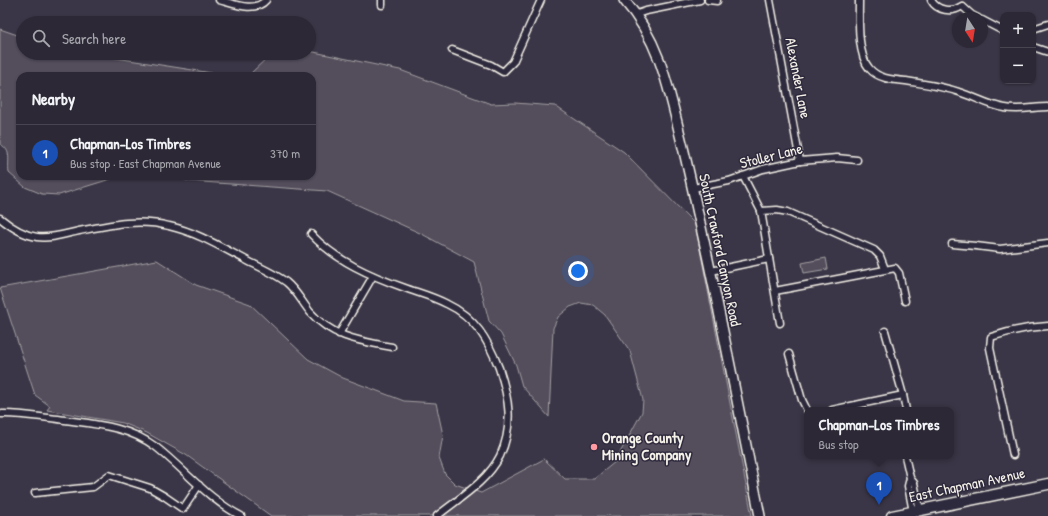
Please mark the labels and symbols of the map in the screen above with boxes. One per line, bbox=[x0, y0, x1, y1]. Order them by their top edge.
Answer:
north arrow bbox=[952, 12, 988, 48]
street label: Alexander Lane bbox=[780, 36, 817, 120]
street label: Stoller Lane bbox=[737, 138, 804, 173]
street label: South Crawford Canyon Road bbox=[694, 172, 747, 328]
your location bbox=[568, 261, 588, 281]
place label: Orange County Mining Company bbox=[602, 427, 692, 466]
marker: Orange County Mining Company bbox=[589, 442, 599, 452]
street label: East Chapman Avenue bbox=[907, 462, 1027, 507]
pin: 1 bbox=[866, 472, 892, 505]

